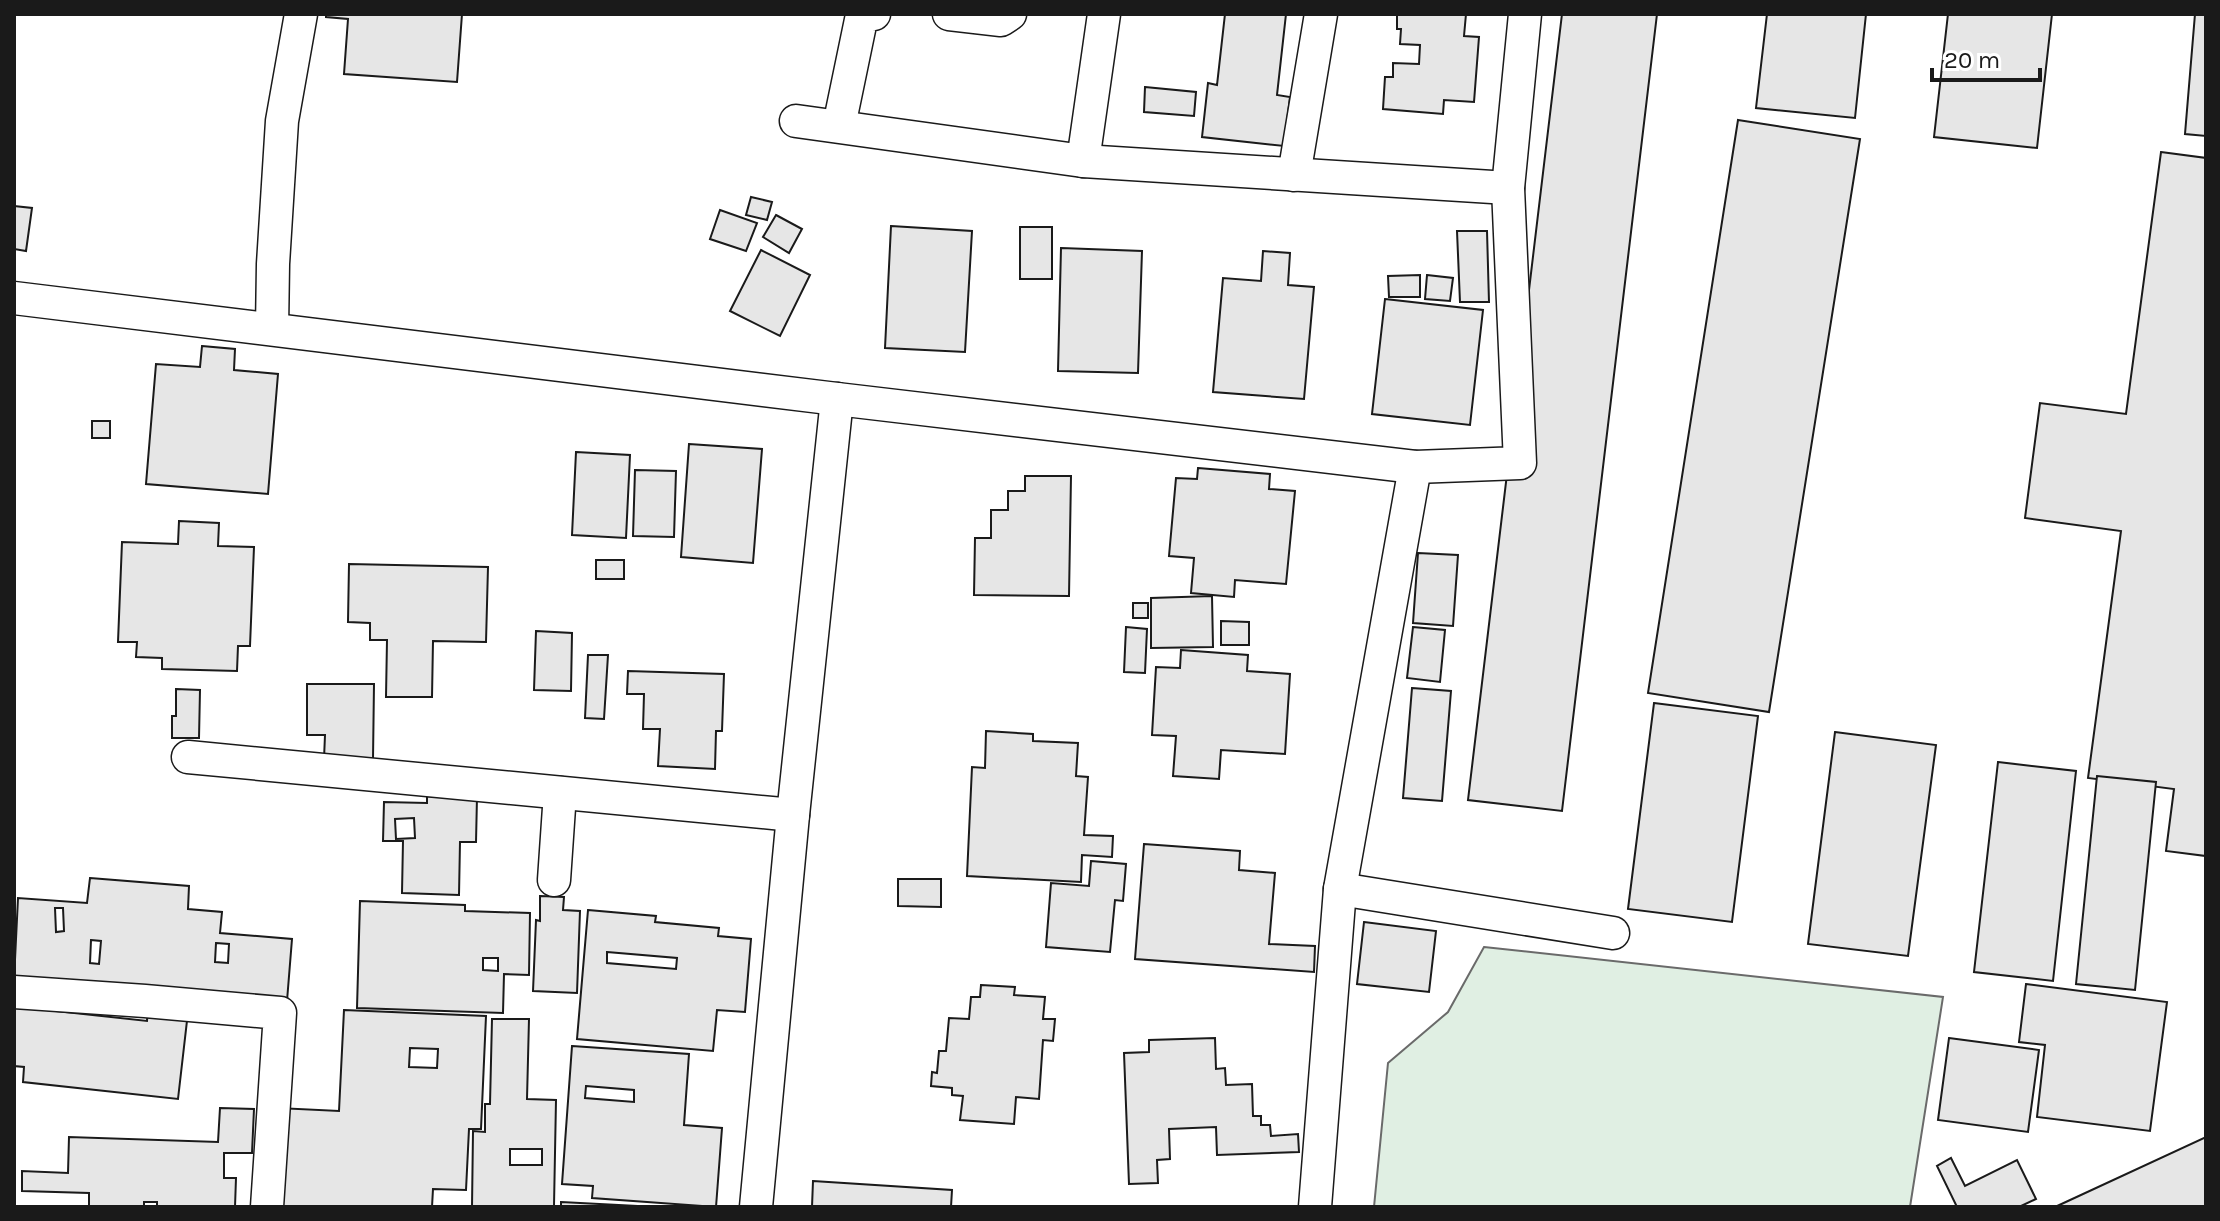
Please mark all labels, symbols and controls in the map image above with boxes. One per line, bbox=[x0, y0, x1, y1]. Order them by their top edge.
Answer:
scale bar bbox=[1932, 32, 2040, 82]
text: 20 m bbox=[1944, 46, 2000, 74]

